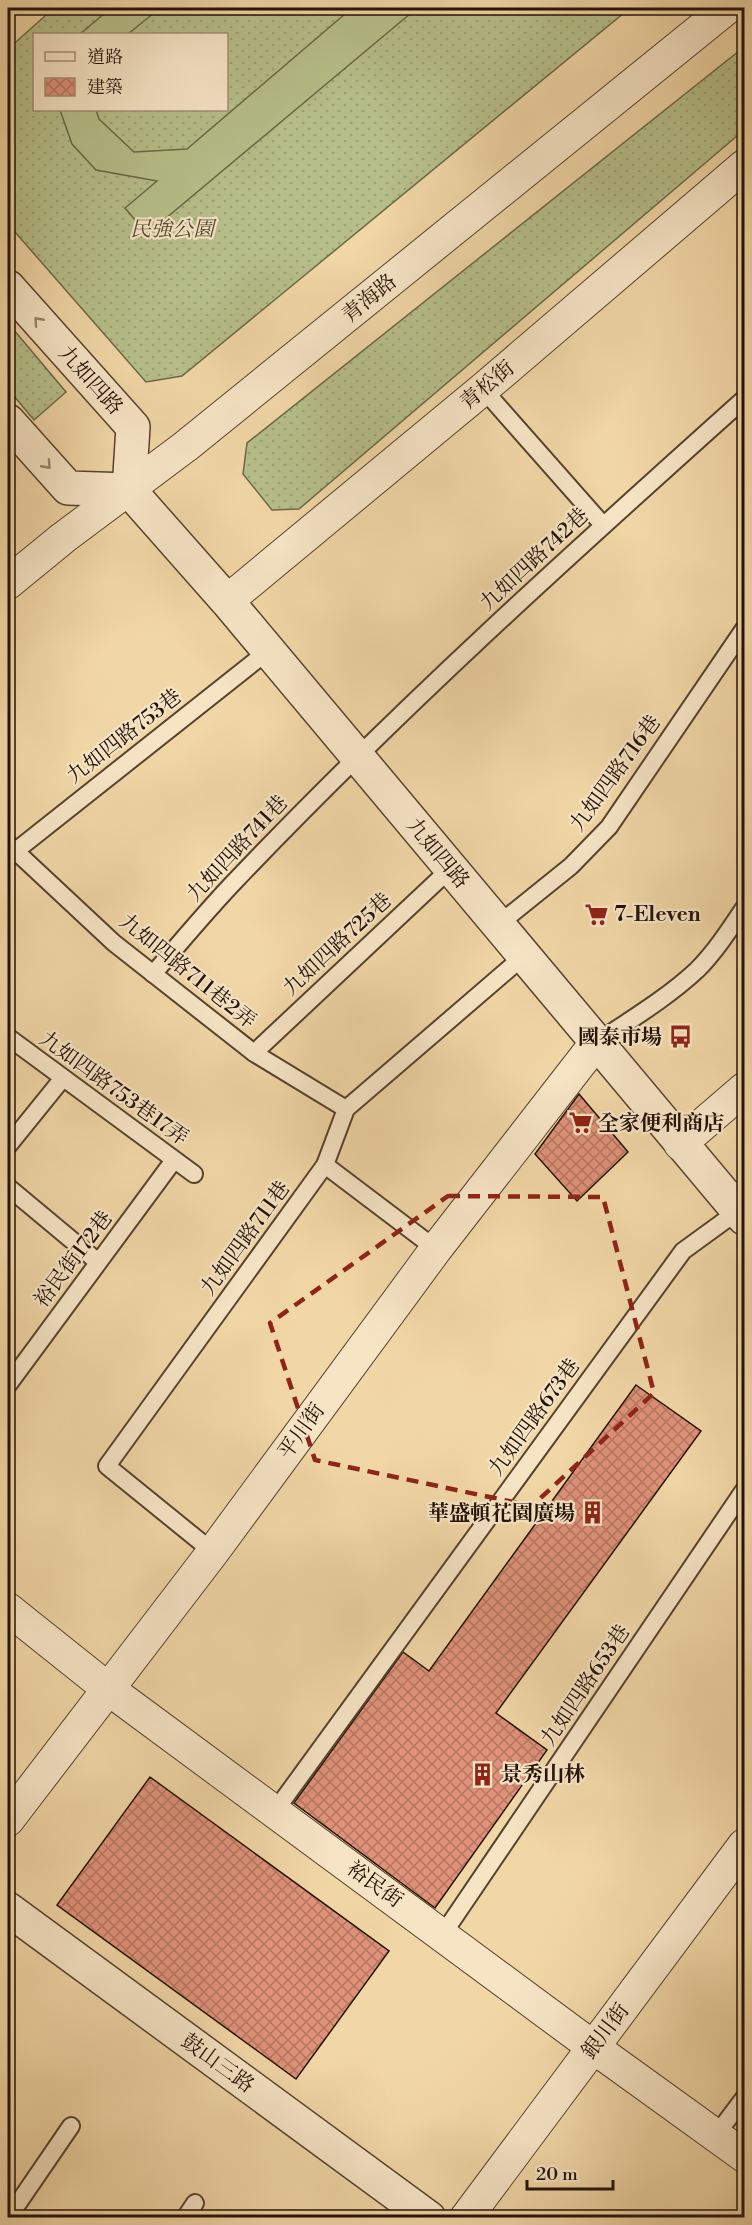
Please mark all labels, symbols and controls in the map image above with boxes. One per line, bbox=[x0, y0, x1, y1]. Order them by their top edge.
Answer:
legend bbox=[33, 33, 228, 111]
text: 道路 bbox=[87, 46, 123, 69]
text: 建築 bbox=[87, 76, 123, 99]
park label: 民強公園 bbox=[130, 217, 217, 243]
street label: 青海路 bbox=[337, 269, 402, 329]
one-way arrow bbox=[34, 317, 45, 327]
street label: 九如四路 bbox=[52, 341, 128, 421]
street label: 青松街 bbox=[455, 356, 520, 416]
one-way arrow bbox=[40, 458, 51, 469]
street label: 九如四路742巷 bbox=[475, 503, 594, 617]
street label: 九如四路753巷 bbox=[62, 684, 187, 790]
street label: 九如四路716巷 bbox=[565, 710, 667, 837]
street label: 九如四路741巷 bbox=[182, 790, 294, 907]
street label: 九如四路 bbox=[400, 813, 474, 894]
street label: 九如四路725巷 bbox=[278, 888, 397, 1002]
supermarket icon: 7-Eleven bbox=[583, 901, 609, 927]
place label: 7-Eleven bbox=[614, 902, 701, 928]
street label: 九如四路711巷2弄 bbox=[114, 909, 261, 1035]
bus stop icon: 國泰市場 bbox=[667, 1024, 693, 1050]
place label: 國泰市場 bbox=[578, 1025, 662, 1051]
street label: 九如四路753巷17弄 bbox=[34, 1026, 193, 1152]
supermarket icon: 全家便利商店 bbox=[567, 1110, 593, 1136]
place label: 全家便利商店 bbox=[598, 1111, 724, 1137]
street label: 九如四路711巷 bbox=[196, 1176, 296, 1301]
street label: 裕民街172巷 bbox=[29, 1206, 119, 1313]
street label: 九如四路673巷 bbox=[484, 1354, 586, 1481]
street label: 平川街 bbox=[273, 1398, 331, 1465]
building icon: 華盛頓花園廣場 bbox=[580, 1500, 606, 1526]
place label: 華盛頓花園廣場 bbox=[428, 1501, 575, 1527]
street label: 九如四路653巷 bbox=[536, 1620, 636, 1751]
building icon: 景秀山林 bbox=[470, 1761, 496, 1787]
place label: 景秀山林 bbox=[501, 1762, 585, 1788]
street label: 裕民街 bbox=[341, 1856, 408, 1914]
street label: 銀川街 bbox=[576, 1999, 635, 2065]
street label: 鼓山三路 bbox=[176, 2029, 259, 2099]
scale bar bbox=[527, 2153, 612, 2191]
text: 20 m bbox=[536, 2163, 578, 2186]

